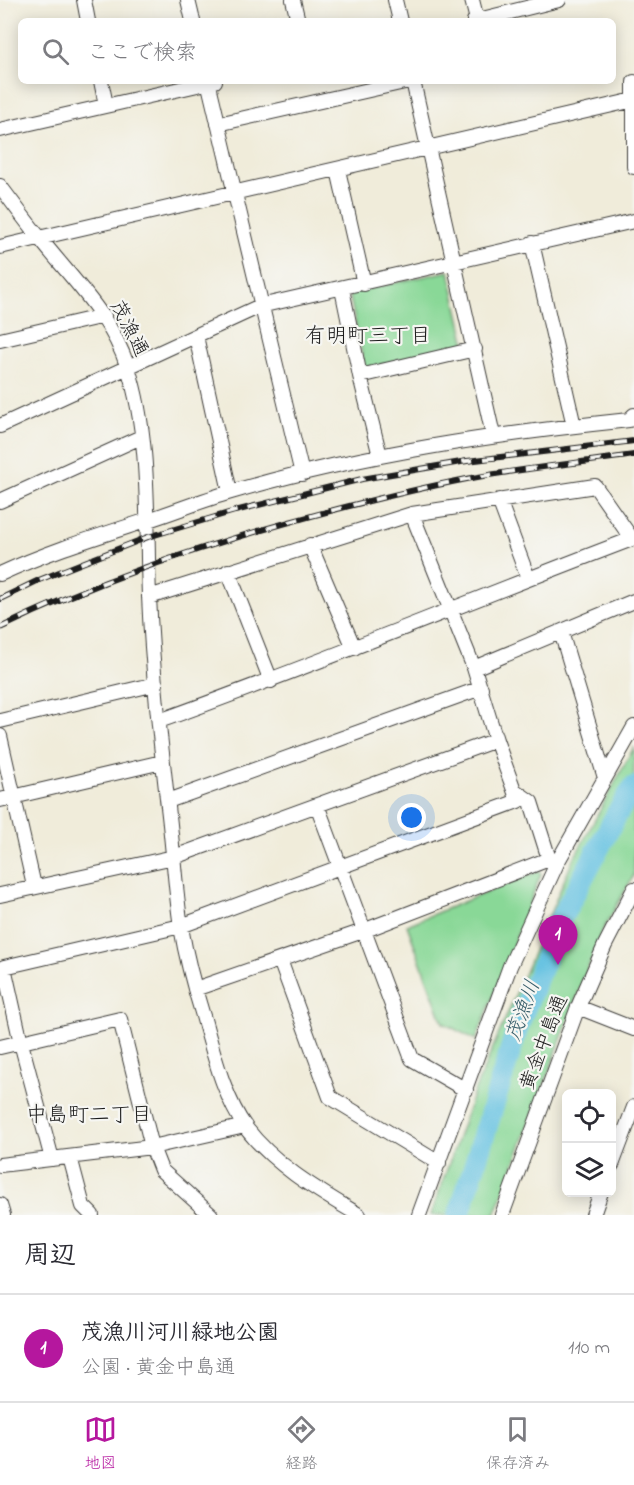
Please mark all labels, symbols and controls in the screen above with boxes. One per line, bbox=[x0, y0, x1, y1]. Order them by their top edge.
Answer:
search box bbox=[18, 18, 616, 84]
icon: search bbox=[39, 35, 72, 68]
text: ここで検索 bbox=[87, 38, 197, 70]
street label: 茂漁通 bbox=[101, 296, 155, 362]
district label: 有明町三丁目 bbox=[305, 322, 431, 352]
your location bbox=[397, 803, 426, 832]
pin: 1 bbox=[538, 916, 578, 965]
water label: 茂漁川 bbox=[499, 976, 549, 1046]
street label: 黄金中島通 bbox=[514, 991, 576, 1095]
map controls bbox=[562, 1089, 616, 1197]
button: locate bbox=[562, 1089, 616, 1143]
district label: 中島町二丁目 bbox=[26, 1101, 152, 1131]
button: layers bbox=[562, 1143, 616, 1197]
text: 周辺 bbox=[24, 1238, 76, 1276]
text: 茂漁川河川緑地公園 bbox=[81, 1318, 279, 1350]
text: 1 bbox=[40, 1334, 47, 1363]
text: 110 m bbox=[568, 1334, 610, 1363]
text: 公園 · 黄金中島通 bbox=[81, 1354, 235, 1383]
tab: 地図 bbox=[84, 1413, 117, 1476]
tab: 経路 bbox=[285, 1413, 318, 1476]
tab: 保存済み bbox=[486, 1413, 550, 1476]

